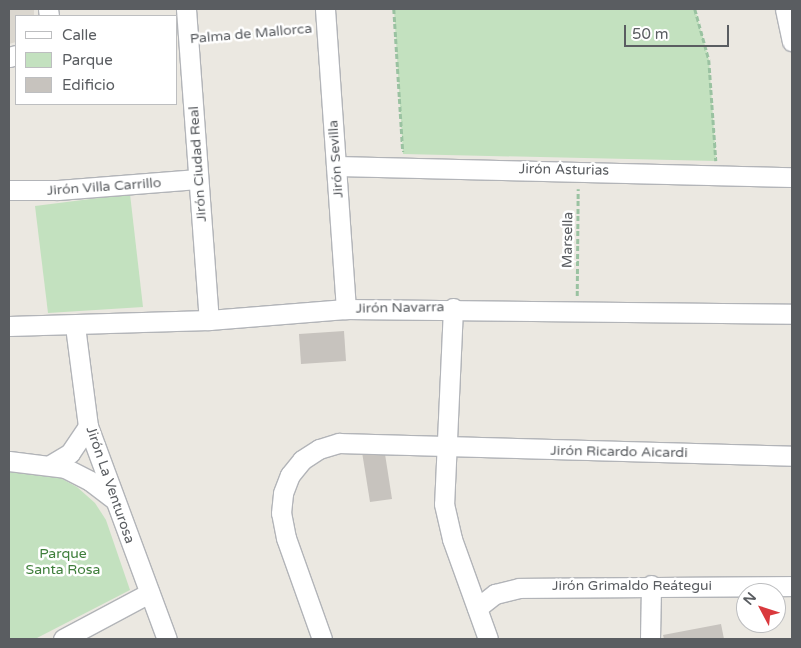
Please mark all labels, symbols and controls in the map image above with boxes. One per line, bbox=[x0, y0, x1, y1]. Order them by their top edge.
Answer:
legend bbox=[15, 15, 178, 105]
scale bar bbox=[626, 15, 731, 47]
street label: Palma de Mallorca bbox=[189, 20, 313, 48]
text: 50 m bbox=[632, 25, 669, 43]
text: Calle bbox=[62, 26, 97, 44]
text: Parque bbox=[62, 51, 113, 69]
text: Edificio bbox=[62, 76, 115, 94]
street label: Jirón Ciudad Real bbox=[186, 106, 210, 222]
street label: Jirón Sevilla bbox=[325, 119, 347, 199]
street label: Jirón Asturias bbox=[519, 161, 609, 179]
street label: Jirón Villa Carrillo bbox=[46, 175, 162, 199]
street label: Marsella bbox=[559, 212, 577, 268]
street label: Jirón Navarra bbox=[356, 299, 444, 317]
street label: Jirón La Venturosa bbox=[82, 424, 138, 546]
street label: Jirón Ricardo Aicardi bbox=[550, 442, 688, 462]
park label: Parque Santa Rosa bbox=[26, 546, 100, 578]
street label: Jirón Grimaldo Reátegui bbox=[552, 578, 712, 594]
north arrow bbox=[736, 583, 786, 633]
text: N bbox=[740, 589, 760, 608]

